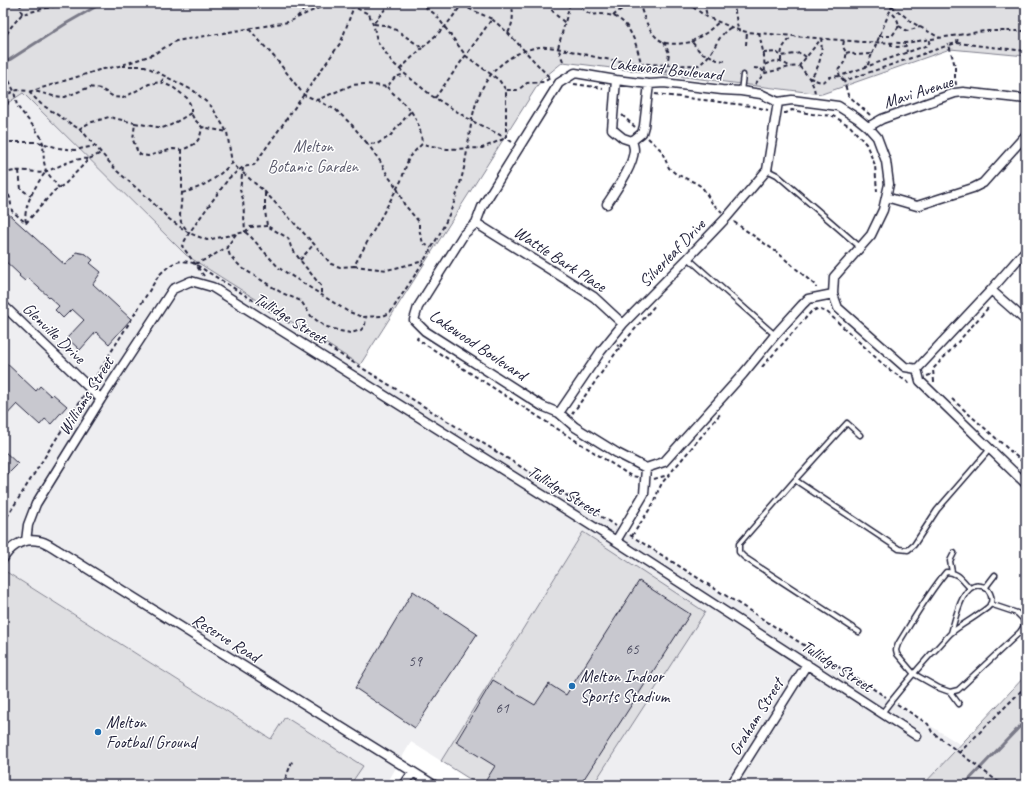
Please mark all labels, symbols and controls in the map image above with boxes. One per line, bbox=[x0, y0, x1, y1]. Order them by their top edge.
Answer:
street label: Lakewood Boulevard bbox=[609, 53, 725, 86]
street label: Mavi Avenue bbox=[881, 71, 957, 113]
park label: Melton Botanic Garden bbox=[268, 136, 359, 177]
street label: Silverleaf Drive bbox=[634, 213, 711, 292]
street label: Wattle Bark Place bbox=[510, 221, 611, 297]
street label: Tullidge Street bbox=[250, 288, 332, 350]
street label: Glenville Drive bbox=[18, 298, 91, 369]
street label: Lakewood Boulevard bbox=[425, 305, 533, 387]
street label: Williams Street bbox=[54, 351, 119, 439]
street label: Tullidge Street bbox=[524, 461, 606, 523]
street label: Reserve Road bbox=[188, 609, 266, 668]
street label: Tullidge Street bbox=[797, 635, 879, 698]
house number: 65 bbox=[625, 640, 640, 659]
house number: 59 bbox=[408, 652, 423, 671]
place label: Melton Indoor Sports Stadium bbox=[580, 666, 671, 707]
street label: Graham Street bbox=[724, 673, 789, 759]
marker: Melton Indoor Sports Stadium bbox=[567, 681, 577, 691]
house number: 61 bbox=[495, 699, 510, 718]
place label: Melton Football Ground bbox=[106, 712, 199, 753]
marker: Melton Football Ground bbox=[93, 727, 103, 737]

